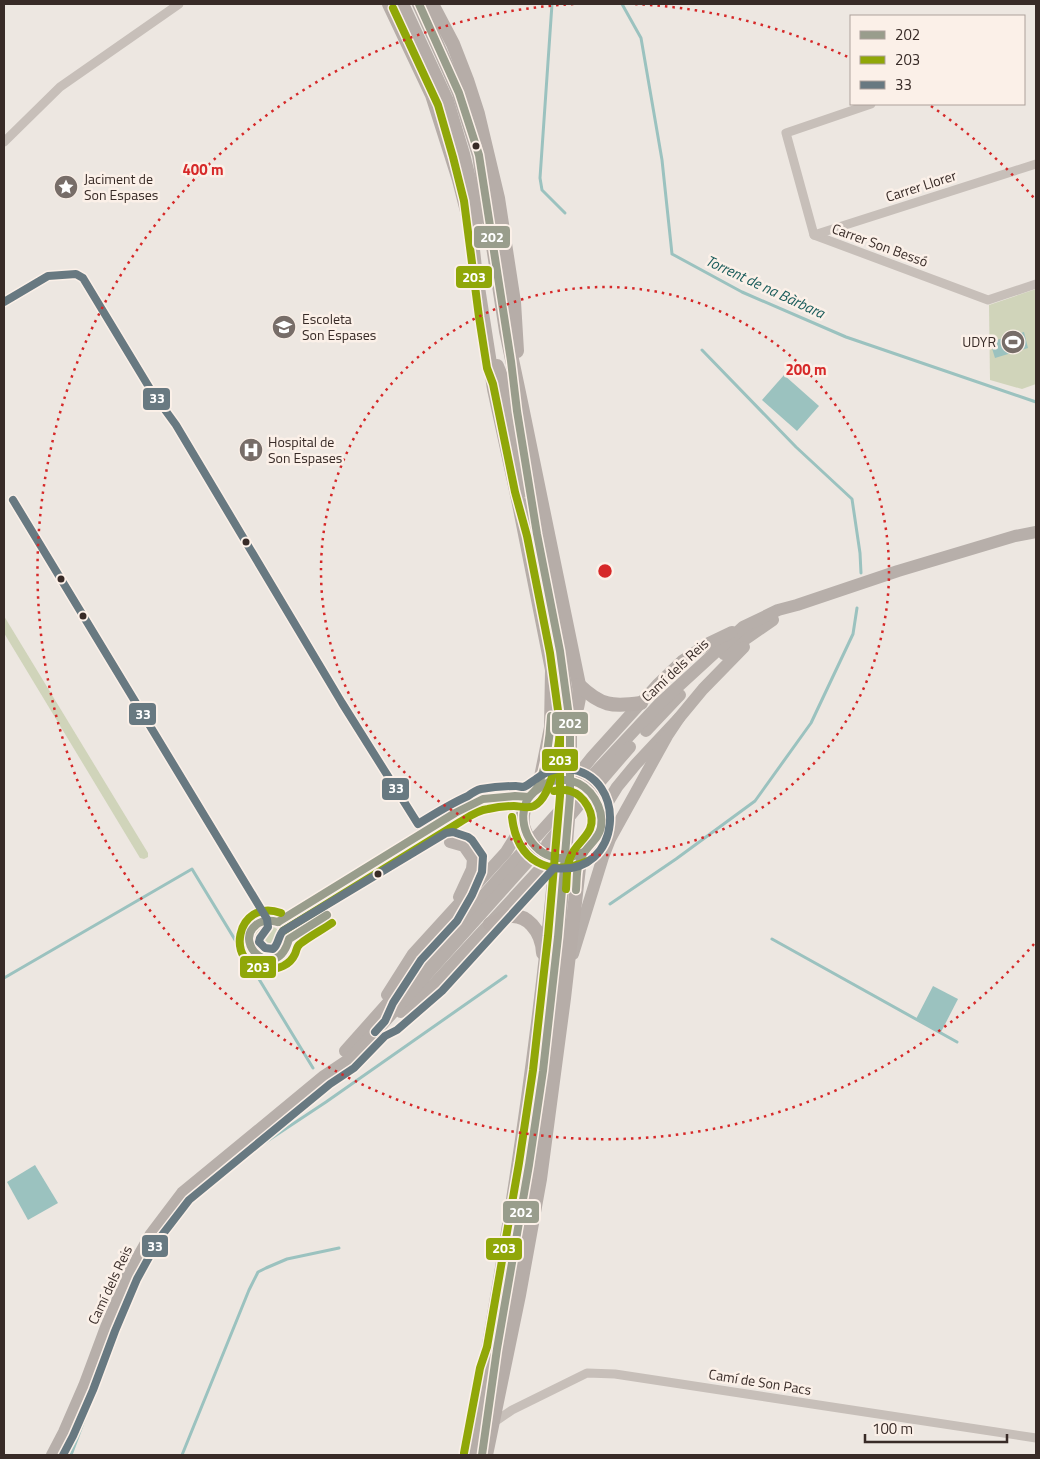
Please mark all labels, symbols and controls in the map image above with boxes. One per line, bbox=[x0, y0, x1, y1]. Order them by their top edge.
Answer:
legend bbox=[850, 15, 1025, 105]
text: 202 bbox=[895, 23, 920, 46]
text: 203 bbox=[895, 48, 920, 71]
text: 33 bbox=[895, 73, 912, 96]
unlabelled marker bbox=[471, 141, 481, 151]
text: 400 m bbox=[182, 158, 224, 181]
street label: Carrer Llorer bbox=[883, 164, 959, 207]
place label: Jaciment de Son Espases bbox=[84, 168, 158, 205]
place icon: Jaciment de Son Espases bbox=[53, 174, 79, 200]
street label: Carrer Son Bessó bbox=[829, 217, 931, 272]
line badge: 202 bbox=[473, 225, 511, 249]
text: 202 bbox=[480, 226, 504, 247]
water label: Torrent de na Bàrbara bbox=[702, 249, 830, 325]
line badge: 203 bbox=[455, 265, 493, 289]
text: 203 bbox=[462, 266, 486, 287]
place label: Escoleta Son Espases bbox=[302, 308, 376, 345]
school or university icon: Escoleta Son Espases bbox=[271, 314, 297, 340]
sports icon: UDYR bbox=[1000, 329, 1026, 355]
place label: UDYR bbox=[962, 331, 996, 352]
text: 200 m bbox=[785, 358, 827, 381]
line badge: 33 bbox=[142, 387, 171, 411]
text: 33 bbox=[149, 387, 165, 408]
place label: Hospital de Son Espases bbox=[268, 431, 342, 468]
hospital icon: Hospital de Son Espases bbox=[238, 437, 264, 463]
unlabelled marker bbox=[241, 537, 251, 547]
centre of rings bbox=[596, 562, 614, 580]
unlabelled marker bbox=[56, 574, 66, 584]
unlabelled marker bbox=[78, 611, 88, 621]
street label: Camí dels Reis bbox=[636, 633, 713, 706]
line badge: 33 bbox=[128, 702, 157, 726]
text: 33 bbox=[135, 703, 151, 724]
line badge: 202 bbox=[551, 711, 589, 735]
text: 202 bbox=[558, 712, 582, 733]
line badge: 203 bbox=[541, 748, 579, 772]
text: 203 bbox=[548, 749, 572, 770]
line badge: 33 bbox=[381, 777, 410, 801]
text: 33 bbox=[388, 777, 404, 798]
unlabelled marker bbox=[373, 869, 383, 879]
line badge: 203 bbox=[239, 955, 277, 979]
text: 203 bbox=[246, 956, 270, 977]
line badge: 202 bbox=[502, 1200, 540, 1224]
text: 202 bbox=[509, 1201, 533, 1222]
line badge: 33 bbox=[141, 1234, 169, 1258]
text: 33 bbox=[147, 1235, 163, 1256]
line badge: 203 bbox=[485, 1237, 523, 1261]
text: 203 bbox=[492, 1237, 516, 1258]
street label: Camí dels Reis bbox=[82, 1242, 137, 1328]
street label: Camí de Son Pacs bbox=[707, 1363, 813, 1400]
scale bar bbox=[865, 1412, 1008, 1444]
text: 100 m bbox=[872, 1417, 913, 1440]

